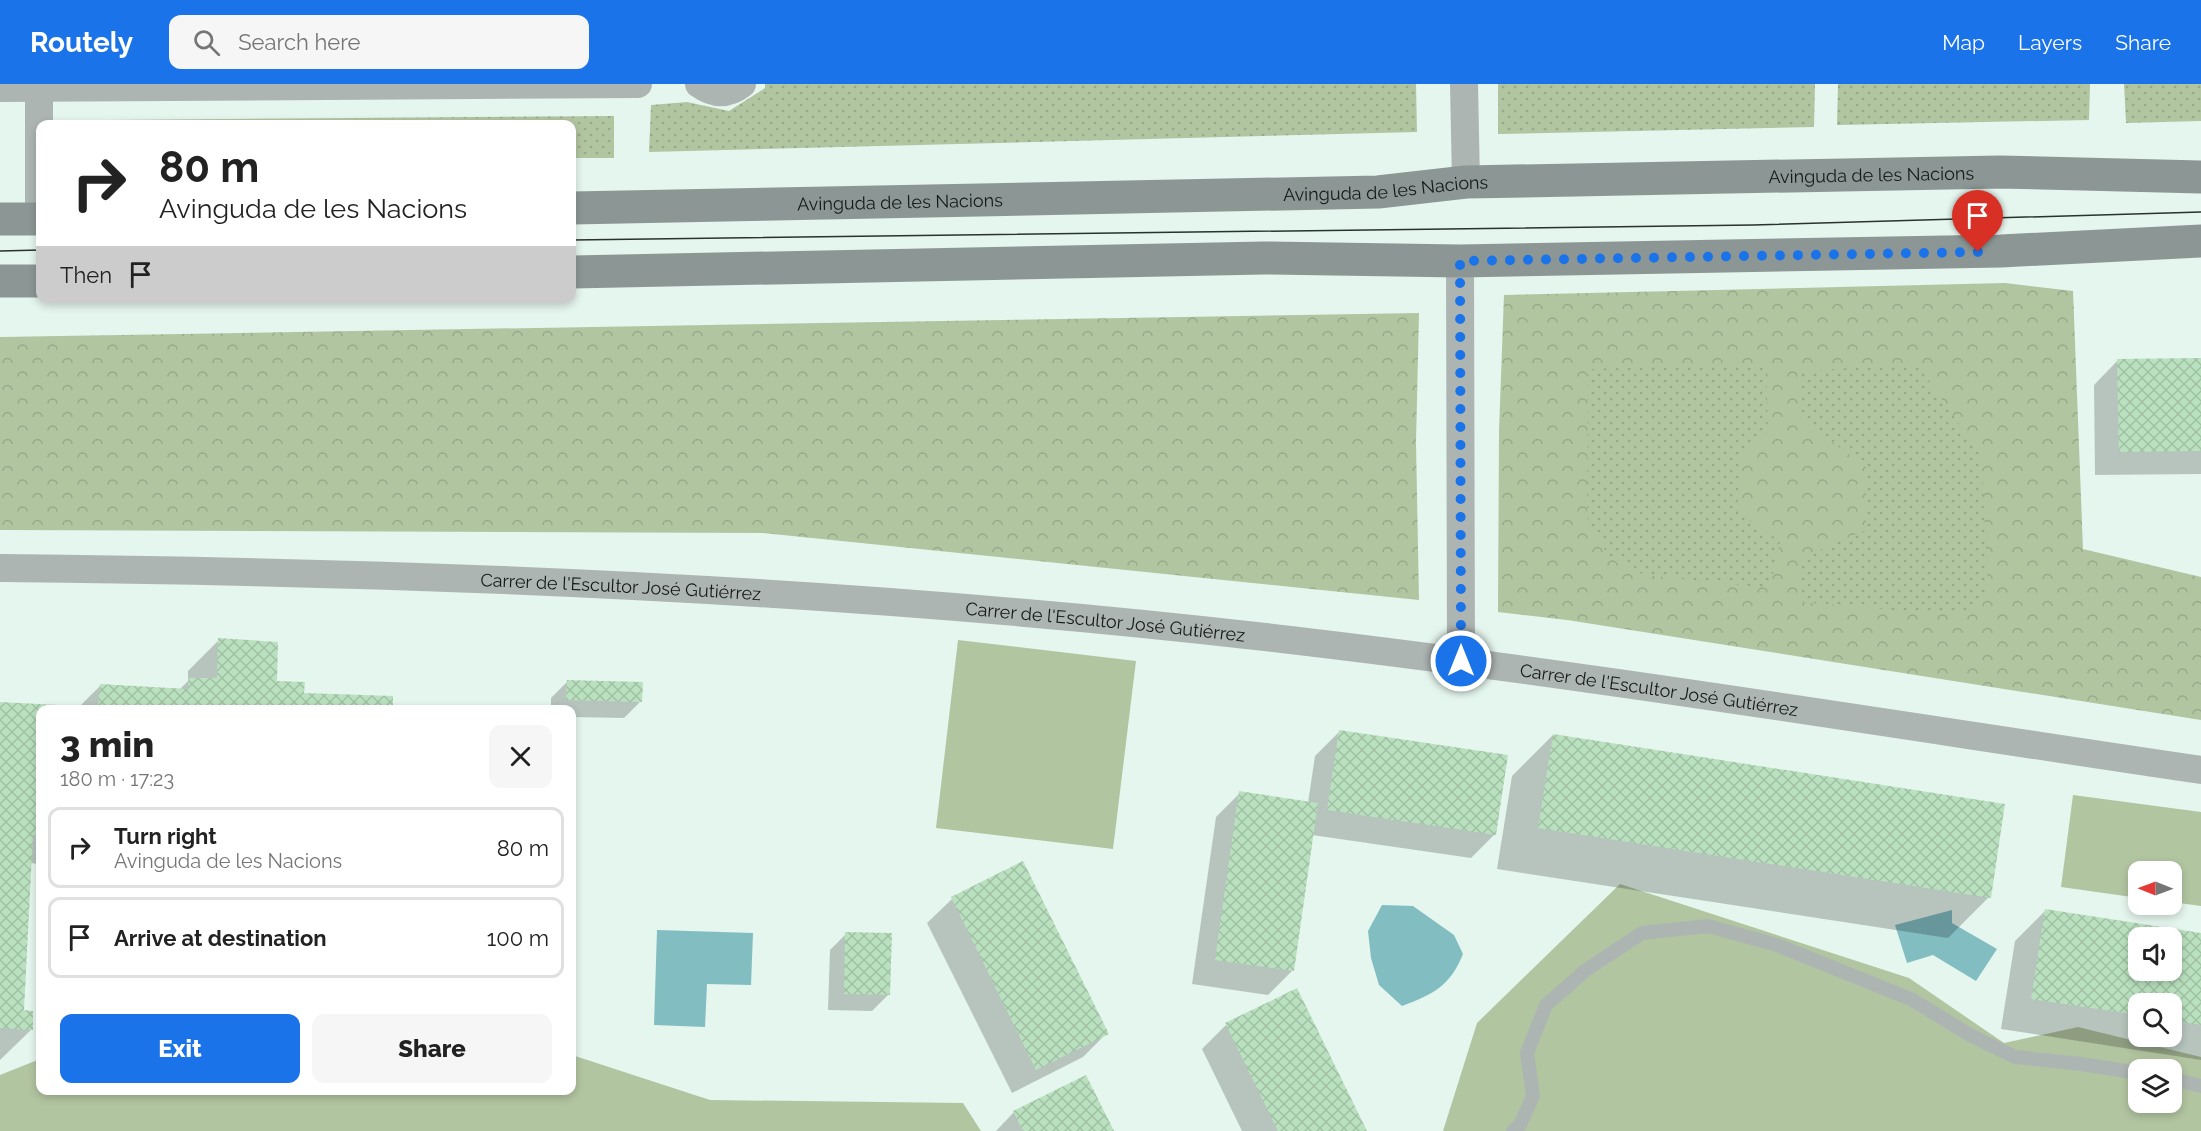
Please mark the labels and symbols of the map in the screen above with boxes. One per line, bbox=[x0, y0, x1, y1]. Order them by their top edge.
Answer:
street label: Avinguda de les Nacions bbox=[1768, 162, 1974, 187]
street label: Avinguda de les Nacions bbox=[1283, 171, 1489, 204]
street label: Avinguda de les Nacions bbox=[797, 189, 1003, 214]
pin bbox=[1952, 190, 2003, 252]
street label: Carrer de l'Escultor José Gutiérrez bbox=[480, 569, 762, 604]
street label: Carrer de l'Escultor José Gutiérrez bbox=[965, 597, 1246, 645]
position arrow bbox=[1429, 629, 1493, 693]
street label: Carrer de l'Escultor José Gutiérrez bbox=[1519, 659, 1800, 720]
north arrow bbox=[2128, 861, 2182, 915]

